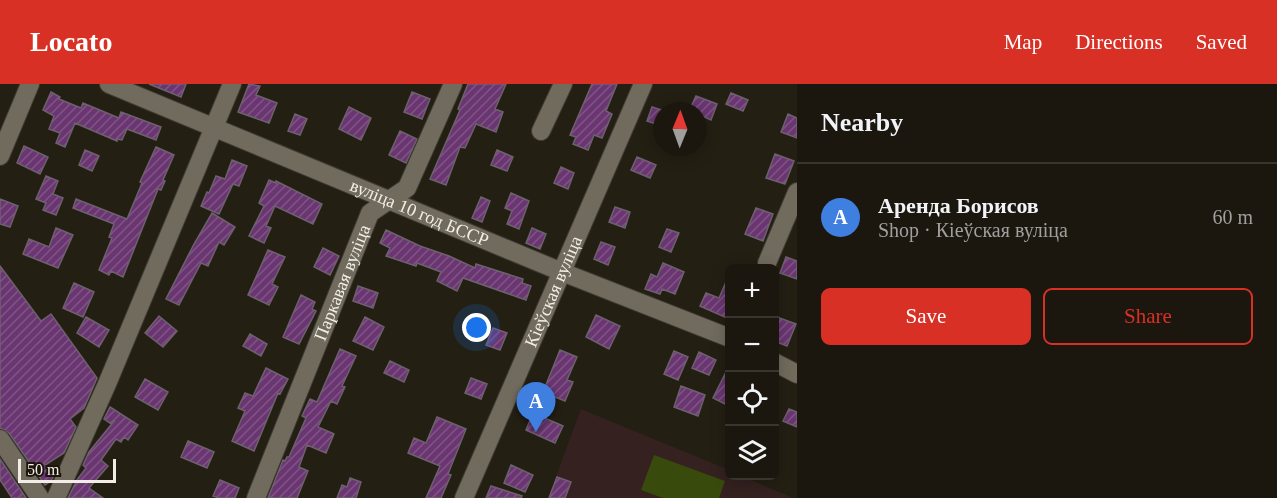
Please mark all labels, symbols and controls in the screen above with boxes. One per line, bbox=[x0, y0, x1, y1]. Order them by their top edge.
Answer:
text: Locato bbox=[30, 26, 112, 57]
text: Map bbox=[1004, 30, 1042, 54]
text: Directions bbox=[1075, 30, 1163, 54]
text: Saved bbox=[1196, 30, 1247, 54]
north arrow bbox=[653, 102, 707, 156]
text: Nearby bbox=[821, 108, 903, 137]
street label: вуліца 10 год БССР bbox=[347, 175, 492, 250]
text: Аренда Борисов bbox=[878, 193, 1039, 218]
text: A bbox=[833, 206, 848, 228]
text: 60 m bbox=[1212, 206, 1253, 228]
text: Shop · Кіеўская вуліца bbox=[878, 219, 1068, 241]
street label: Паркавая вуліца bbox=[310, 222, 374, 344]
street label: Кіеўская вуліца bbox=[520, 233, 586, 350]
map controls bbox=[725, 264, 779, 480]
button: + bbox=[725, 264, 779, 318]
button: Save bbox=[821, 288, 1031, 345]
button: Share bbox=[1043, 288, 1253, 345]
your location bbox=[462, 313, 491, 342]
button: − bbox=[725, 318, 779, 372]
button: locate bbox=[725, 372, 779, 426]
pin: A bbox=[516, 382, 556, 432]
button: layers bbox=[725, 426, 779, 480]
scale bar bbox=[18, 456, 116, 484]
text: 50 m bbox=[27, 461, 59, 478]

